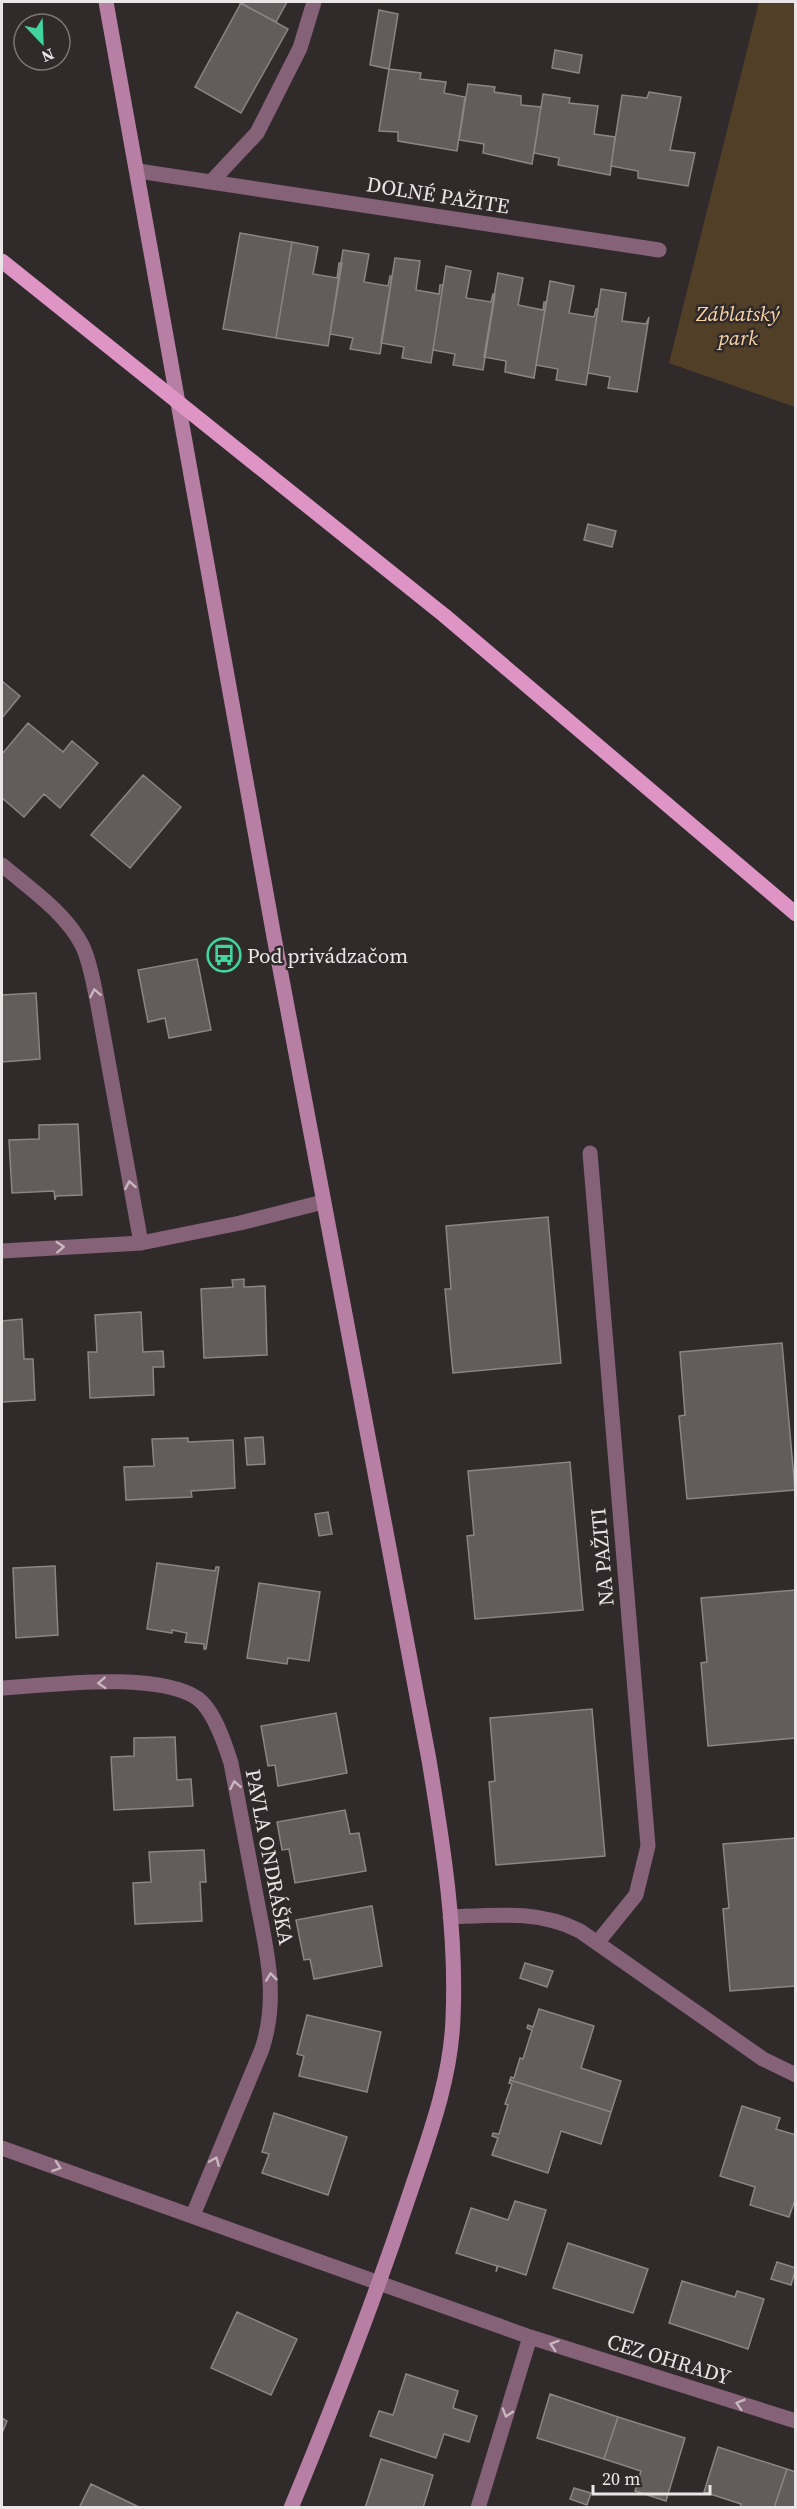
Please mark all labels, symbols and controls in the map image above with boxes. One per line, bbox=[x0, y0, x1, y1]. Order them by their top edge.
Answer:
north arrow bbox=[12, 12, 72, 72]
text: N bbox=[38, 43, 58, 68]
street label: DOLNÉ PAŽITE bbox=[364, 169, 512, 221]
park label: Záblatský park bbox=[695, 299, 781, 352]
bus stop icon: Pod privádzačom bbox=[206, 937, 242, 973]
place label: Pod privádzačom bbox=[247, 941, 408, 970]
one-way arrow bbox=[89, 989, 102, 999]
one-way arrow bbox=[124, 1180, 137, 1190]
one-way arrow bbox=[55, 1241, 64, 1254]
street label: NA PAŽITI bbox=[583, 1507, 621, 1607]
one-way arrow bbox=[97, 1677, 106, 1690]
street label: PAVLA ONDRÁŠKA bbox=[239, 1767, 301, 1947]
one-way arrow bbox=[229, 1781, 242, 1791]
one-way arrow bbox=[265, 1972, 277, 1982]
one-way arrow bbox=[208, 2157, 220, 2168]
one-way arrow bbox=[51, 2160, 62, 2173]
street label: CEZ OHRADY bbox=[604, 2326, 735, 2392]
one-way arrow bbox=[549, 2340, 560, 2352]
one-way arrow bbox=[735, 2399, 746, 2411]
one-way arrow bbox=[502, 2407, 514, 2418]
scale bar bbox=[593, 2458, 710, 2496]
text: 20 m bbox=[602, 2466, 640, 2491]

